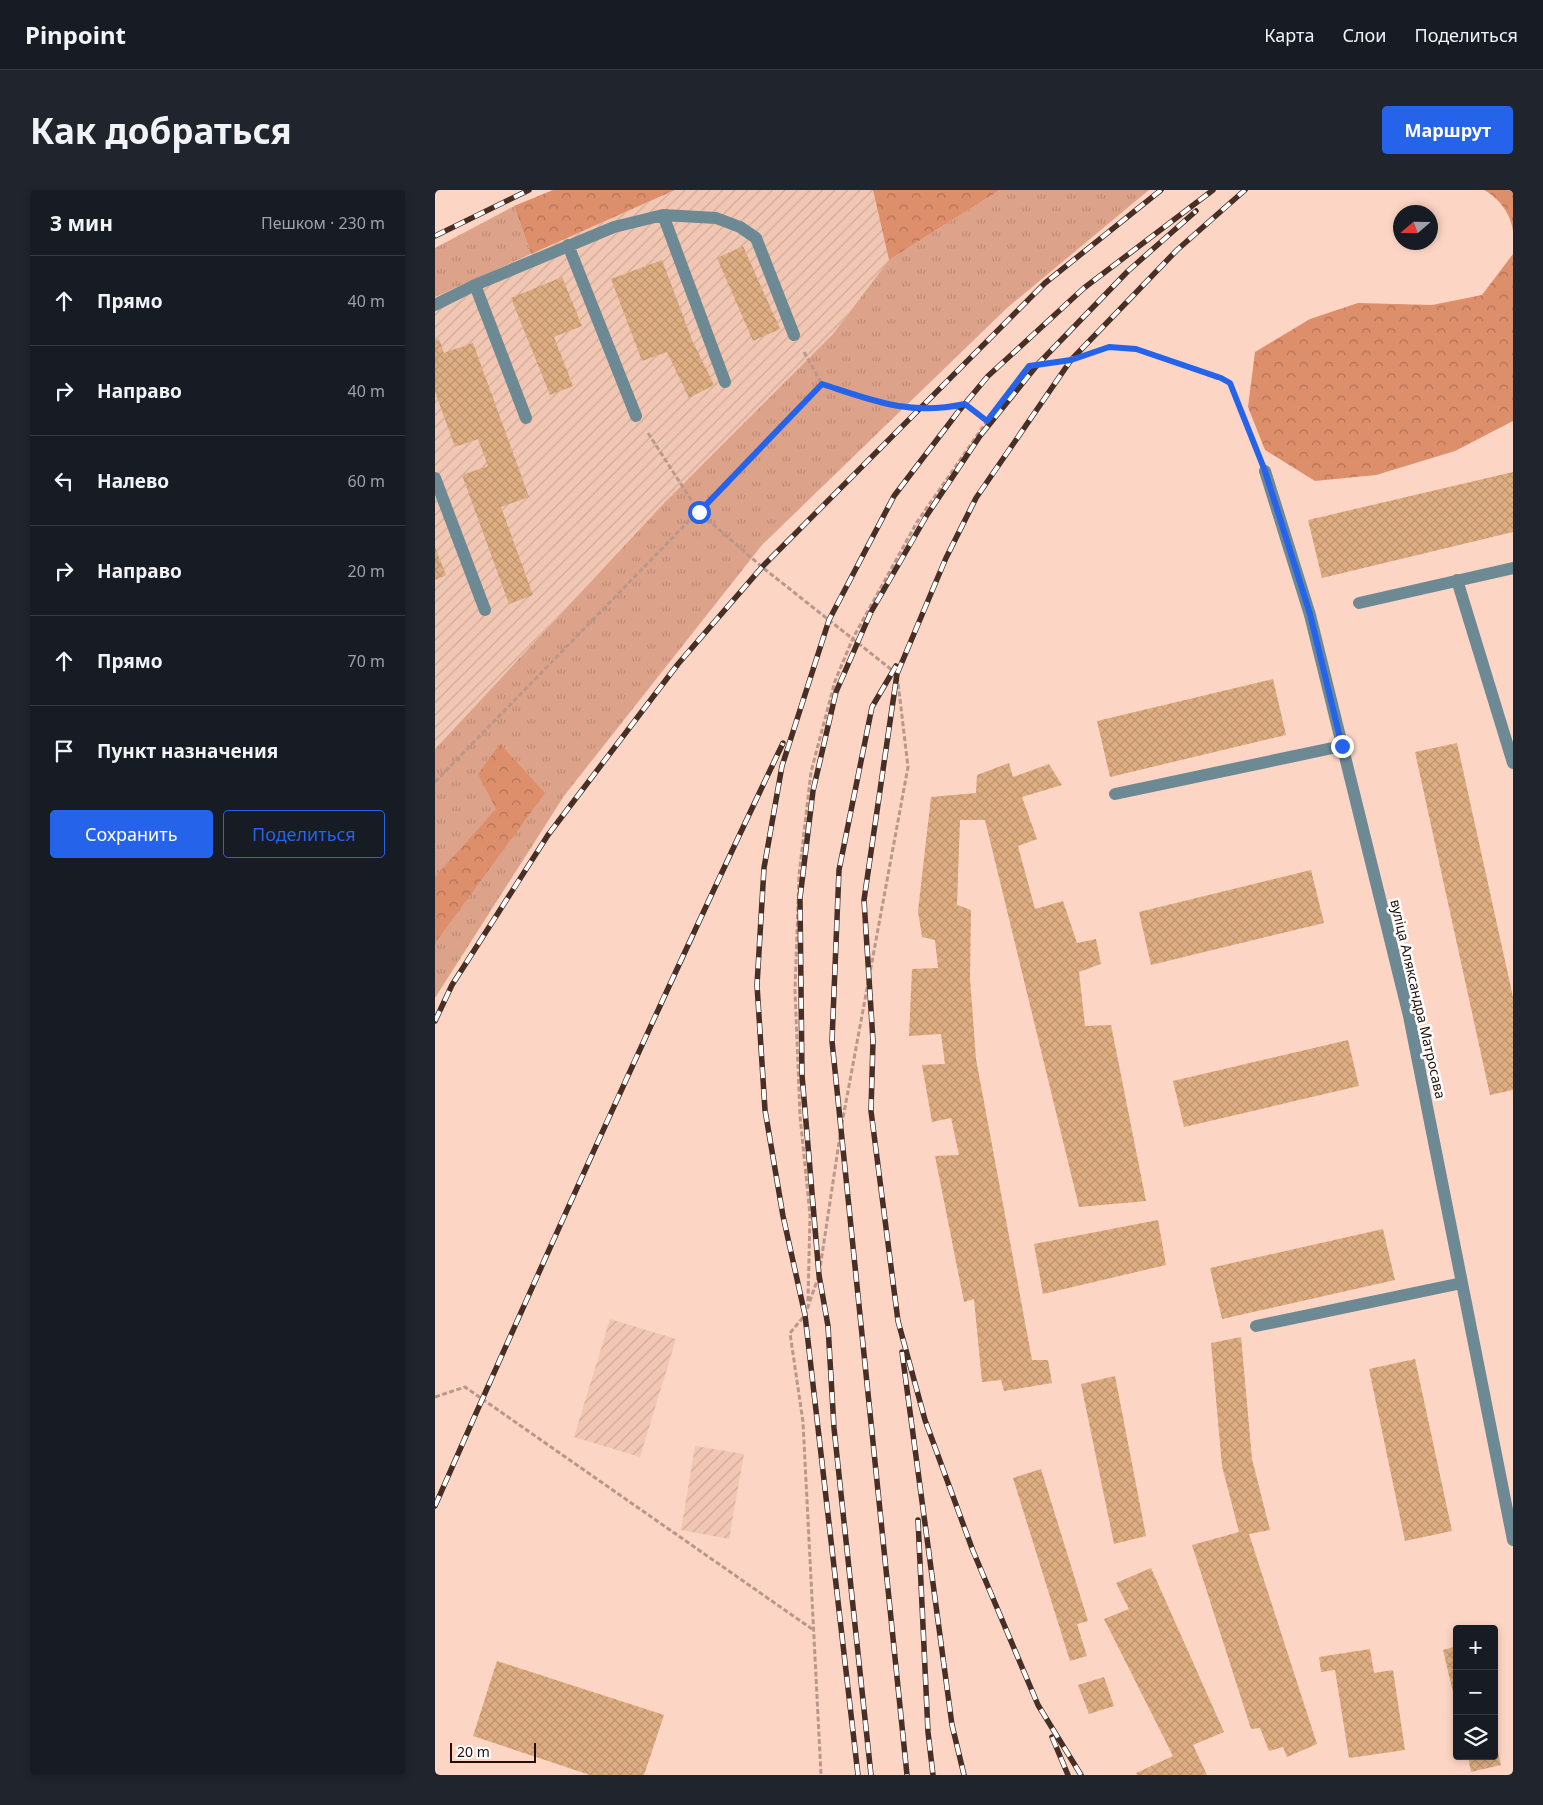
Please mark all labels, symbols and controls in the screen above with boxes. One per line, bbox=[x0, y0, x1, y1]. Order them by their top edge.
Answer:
text: Pinpoint bbox=[25, 18, 126, 51]
text: Карта bbox=[1264, 23, 1314, 47]
text: Слои bbox=[1342, 23, 1386, 47]
text: Поделиться bbox=[1414, 23, 1518, 47]
button: Маршрут bbox=[1382, 106, 1513, 154]
text: Как добраться bbox=[30, 107, 292, 154]
north arrow bbox=[1393, 205, 1438, 250]
text: 3 мин bbox=[50, 209, 113, 237]
text: Пешком · 230 m bbox=[261, 212, 385, 234]
icon: ahead bbox=[50, 287, 78, 315]
text: Прямо bbox=[97, 288, 163, 314]
text: 40 m bbox=[348, 290, 385, 312]
icon: right bbox=[50, 377, 78, 405]
text: Направо bbox=[97, 378, 182, 404]
text: 40 m bbox=[348, 380, 385, 402]
icon: left bbox=[50, 467, 78, 495]
text: Налево bbox=[97, 468, 169, 494]
text: 60 m bbox=[348, 470, 385, 492]
route start bbox=[688, 501, 711, 524]
icon: right bbox=[50, 557, 78, 585]
text: Направо bbox=[97, 558, 182, 584]
text: 20 m bbox=[348, 560, 385, 582]
icon: ahead bbox=[50, 647, 78, 675]
text: Прямо bbox=[97, 648, 163, 674]
text: 70 m bbox=[348, 650, 385, 672]
route end bbox=[1331, 735, 1354, 758]
icon: arrive bbox=[50, 737, 78, 765]
text: Пункт назначения bbox=[97, 738, 278, 764]
button: Сохранить bbox=[50, 810, 213, 858]
button: Поделиться bbox=[223, 810, 385, 858]
street label: вуліца Аляксандра Матросава bbox=[1386, 897, 1451, 1100]
map controls bbox=[1453, 1625, 1498, 1760]
button: + bbox=[1453, 1625, 1498, 1670]
button: − bbox=[1453, 1670, 1498, 1715]
button: layers bbox=[1453, 1715, 1498, 1760]
scale bar bbox=[450, 1740, 536, 1763]
text: 20 m bbox=[457, 1742, 490, 1761]

